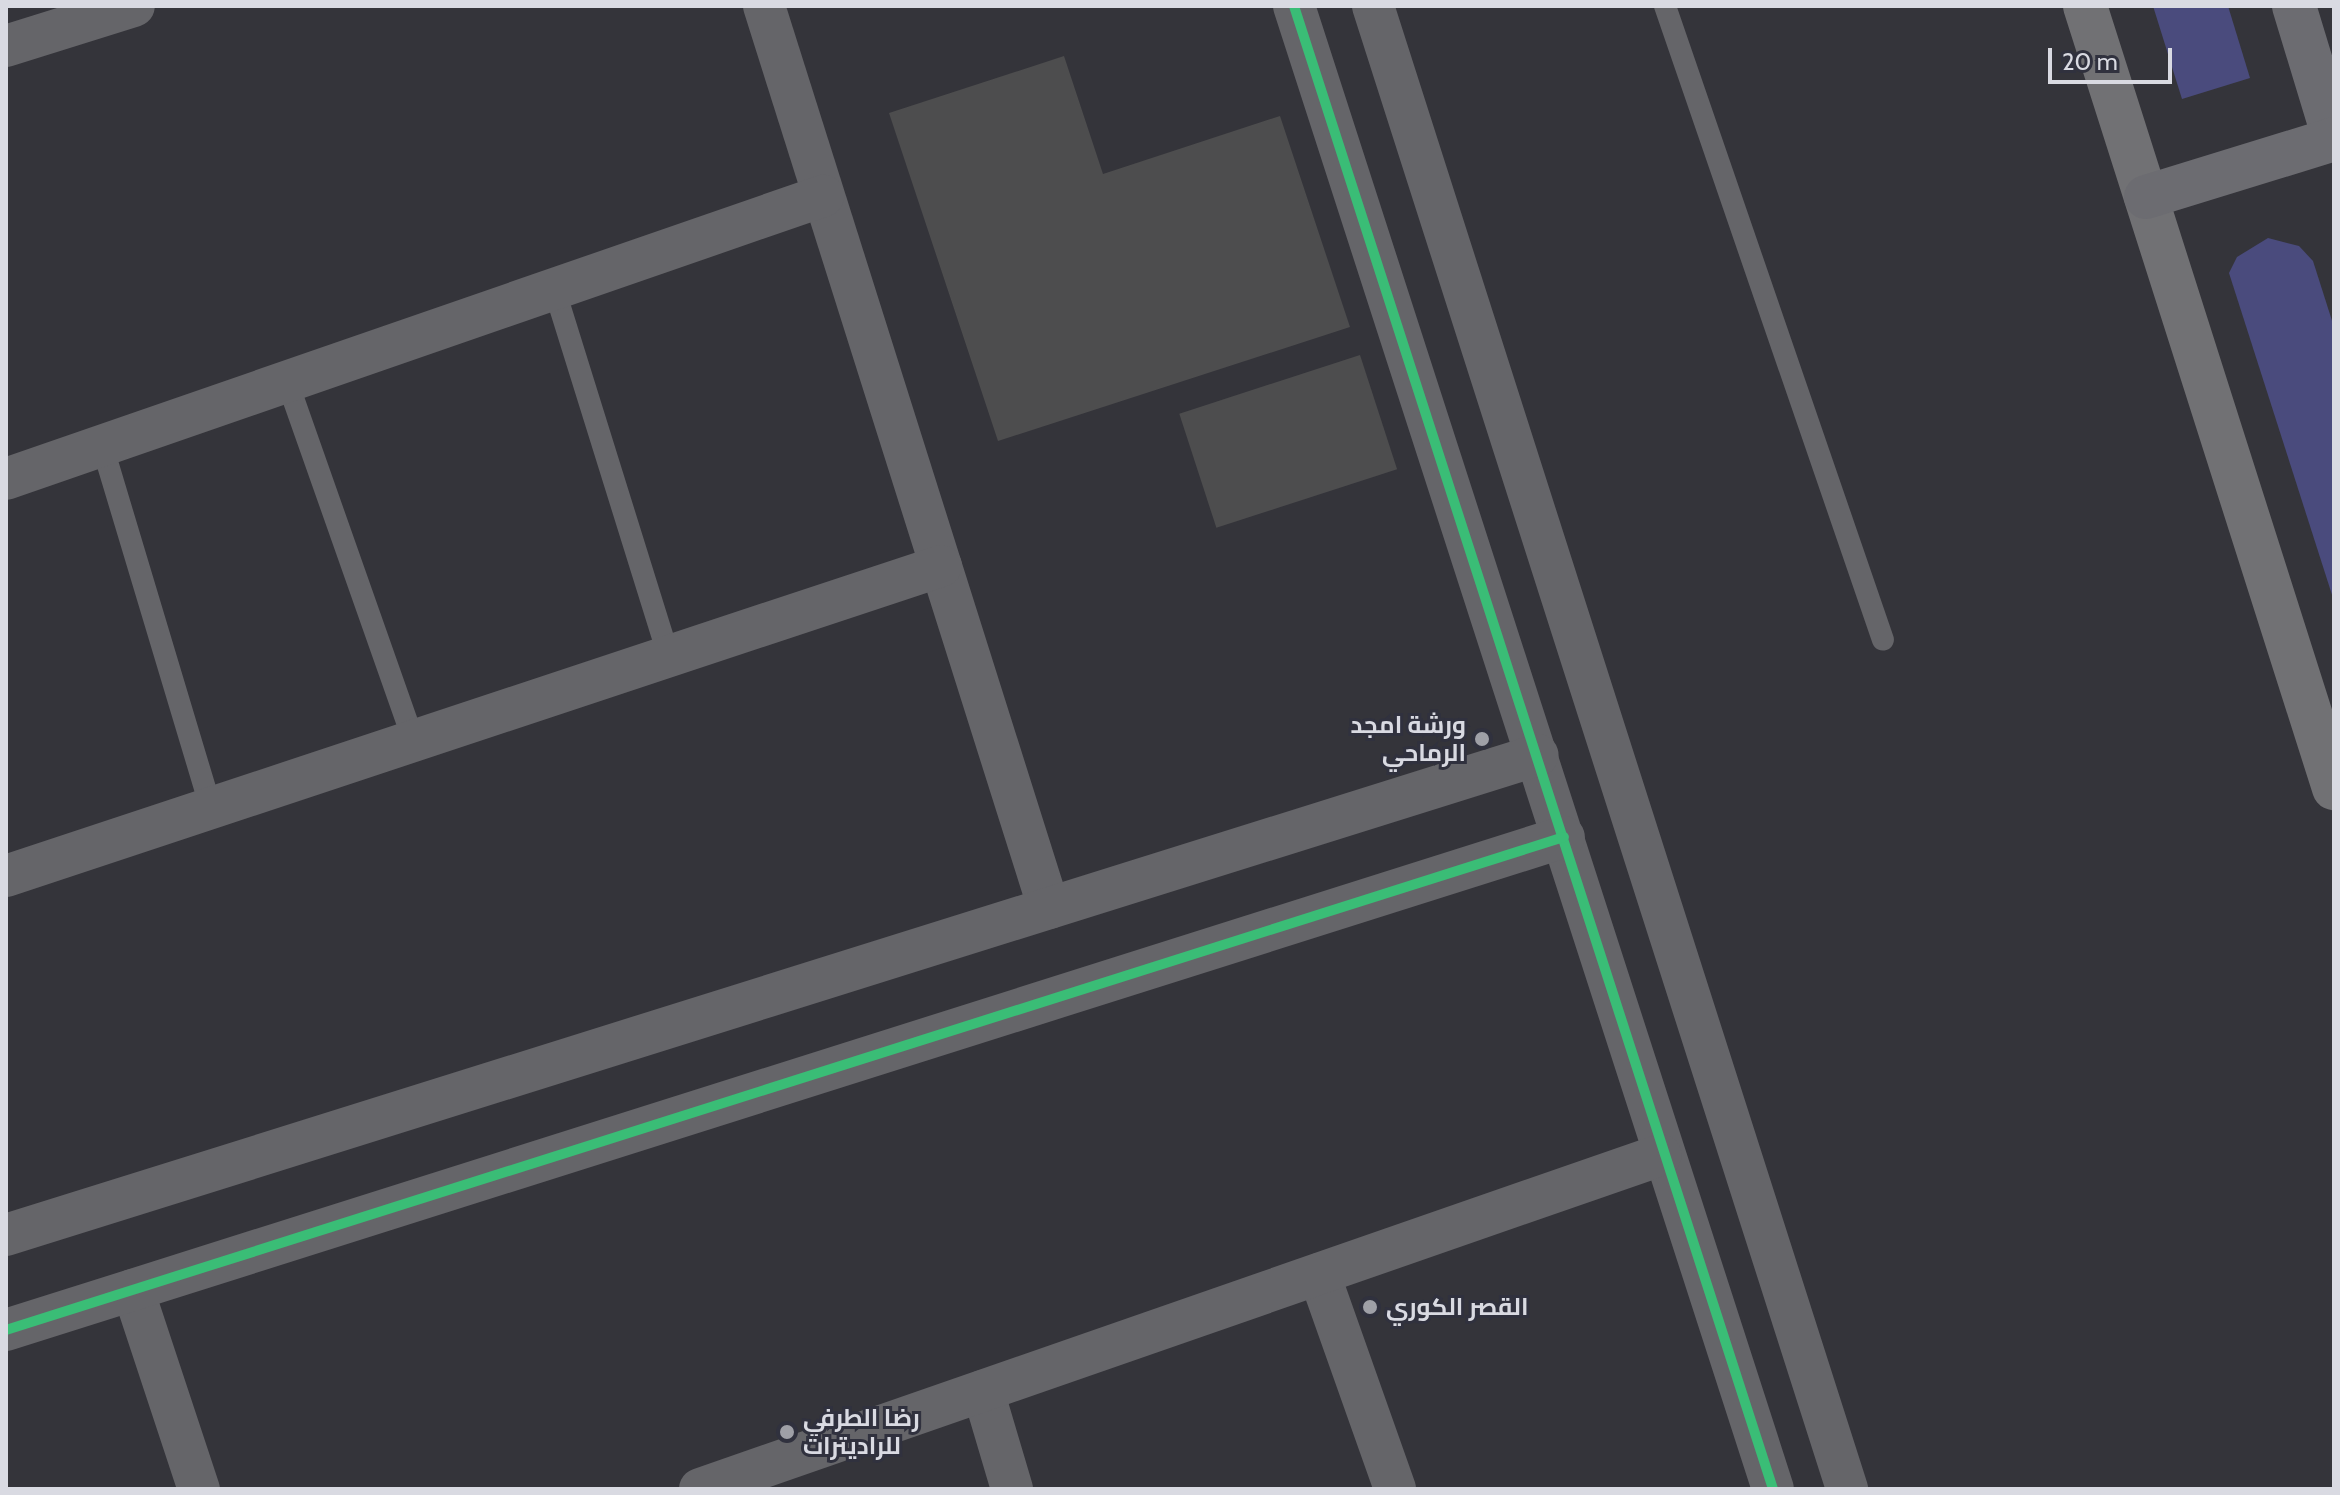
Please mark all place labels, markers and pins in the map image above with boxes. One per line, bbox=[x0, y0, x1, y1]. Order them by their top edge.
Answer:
place label: ورشة امجد الرماحي bbox=[1351, 711, 1466, 767]
marker: ورشة امجد الرماحي bbox=[1473, 730, 1491, 748]
place label: القصر الكوري bbox=[1386, 1293, 1528, 1321]
marker: القصر الكوري bbox=[1361, 1298, 1379, 1316]
place label: رضا الطرفي للراديترات bbox=[803, 1404, 920, 1460]
marker: رضا الطرفي للراديترات bbox=[778, 1423, 796, 1441]

